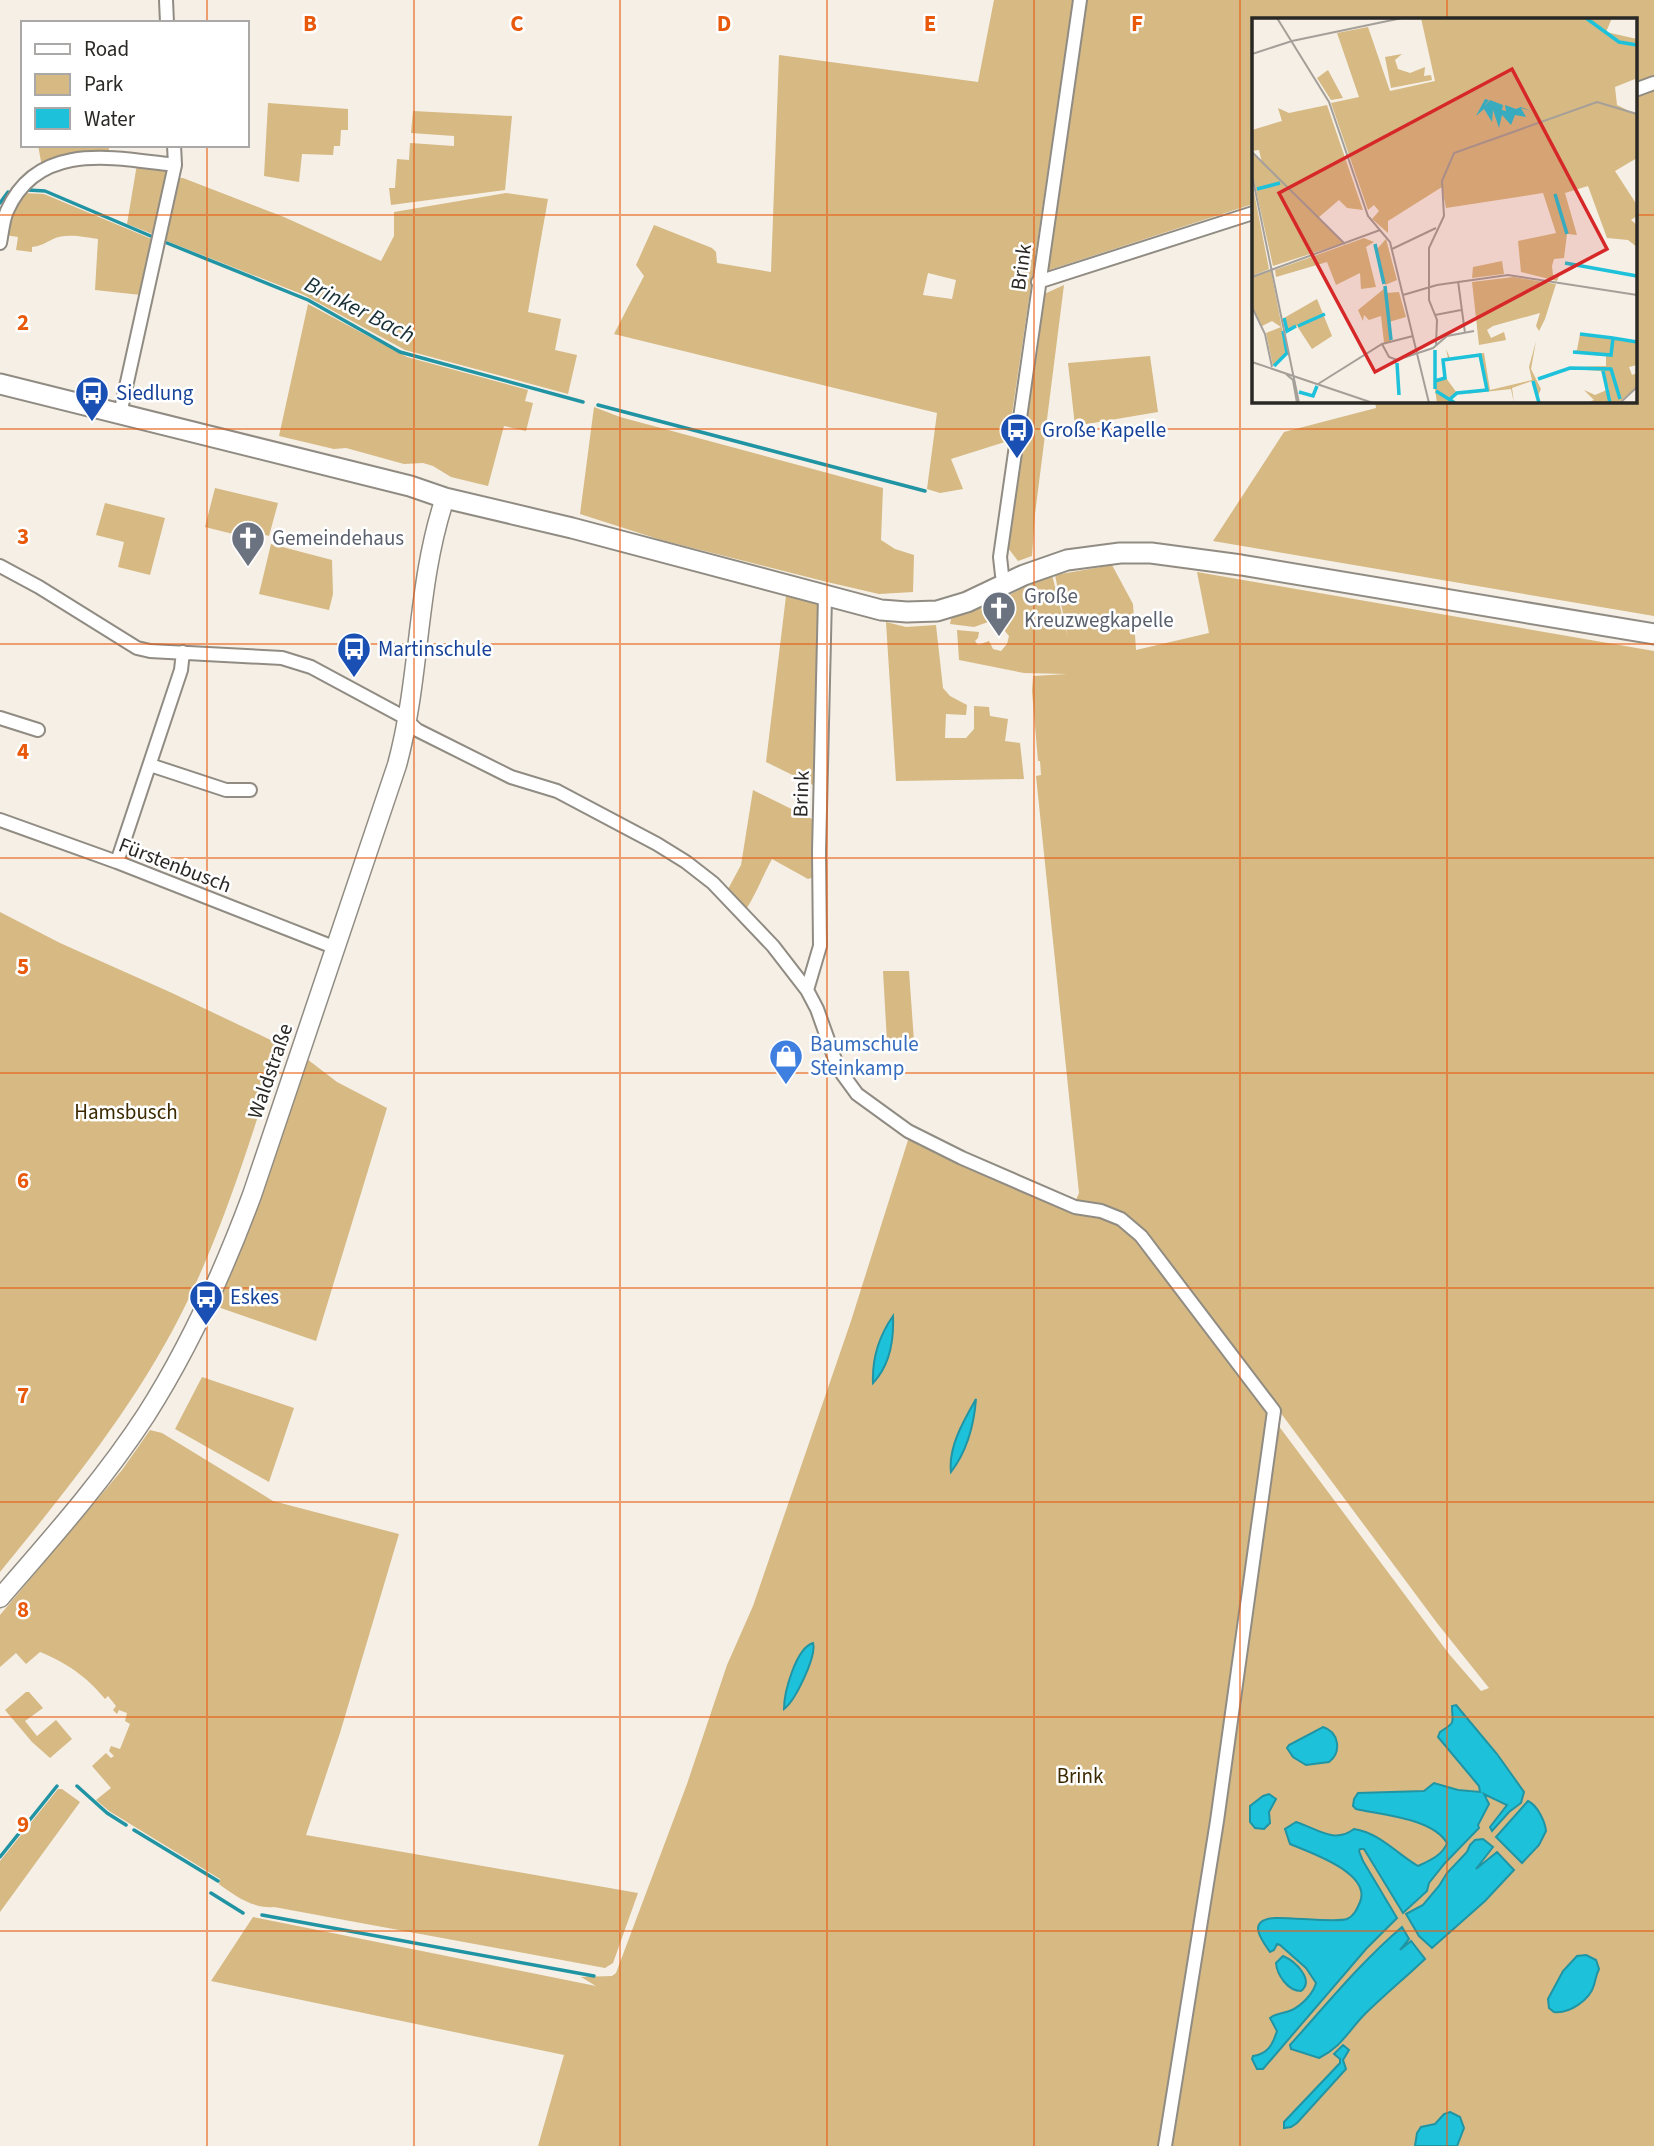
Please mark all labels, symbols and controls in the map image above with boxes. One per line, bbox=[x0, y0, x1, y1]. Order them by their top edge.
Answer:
text: B bbox=[303, 7, 317, 40]
text: C bbox=[510, 7, 524, 40]
text: D bbox=[717, 7, 731, 40]
text: E bbox=[924, 7, 936, 40]
text: F bbox=[1131, 7, 1143, 40]
inset map bbox=[1252, 18, 1636, 402]
legend bbox=[21, 21, 248, 147]
text: Road bbox=[84, 34, 129, 64]
text: Park bbox=[84, 69, 124, 99]
text: Water bbox=[84, 104, 136, 134]
street label: Brink bbox=[1003, 241, 1039, 292]
water label: Brinker Bach bbox=[299, 268, 421, 351]
text: 2 bbox=[17, 306, 29, 339]
bus stop icon: Siedlung bbox=[73, 374, 111, 423]
place label: Siedlung bbox=[116, 378, 194, 408]
bus stop icon: Große Kapelle bbox=[998, 411, 1036, 460]
place label: Große Kapelle bbox=[1042, 415, 1166, 445]
church icon: Gemeindehaus bbox=[229, 519, 267, 568]
text: 3 bbox=[17, 520, 29, 553]
place label: Gemeindehaus bbox=[272, 523, 404, 553]
place label: Große Kreuzwegkapelle bbox=[1024, 581, 1174, 635]
church icon: Große Kreuzwegkapelle bbox=[980, 589, 1018, 638]
bus stop icon: Martinschule bbox=[335, 630, 373, 679]
place label: Martinschule bbox=[378, 634, 492, 664]
text: 4 bbox=[17, 735, 29, 768]
street label: Brink bbox=[785, 770, 817, 818]
street label: Fürstenbusch bbox=[114, 830, 236, 900]
text: 5 bbox=[17, 950, 29, 983]
street label: Waldstraße bbox=[240, 1019, 300, 1123]
place label: Baumschule Steinkamp bbox=[810, 1029, 919, 1083]
shop icon: Baumschule Steinkamp bbox=[767, 1037, 805, 1086]
park label: Hamsbusch bbox=[74, 1097, 178, 1127]
text: 6 bbox=[17, 1164, 29, 1197]
bus stop icon: Eskes bbox=[187, 1278, 225, 1327]
place label: Eskes bbox=[230, 1282, 279, 1312]
text: 7 bbox=[17, 1379, 29, 1412]
text: 8 bbox=[17, 1593, 29, 1626]
park label: Brink bbox=[1057, 1761, 1104, 1791]
text: 9 bbox=[17, 1808, 29, 1841]

